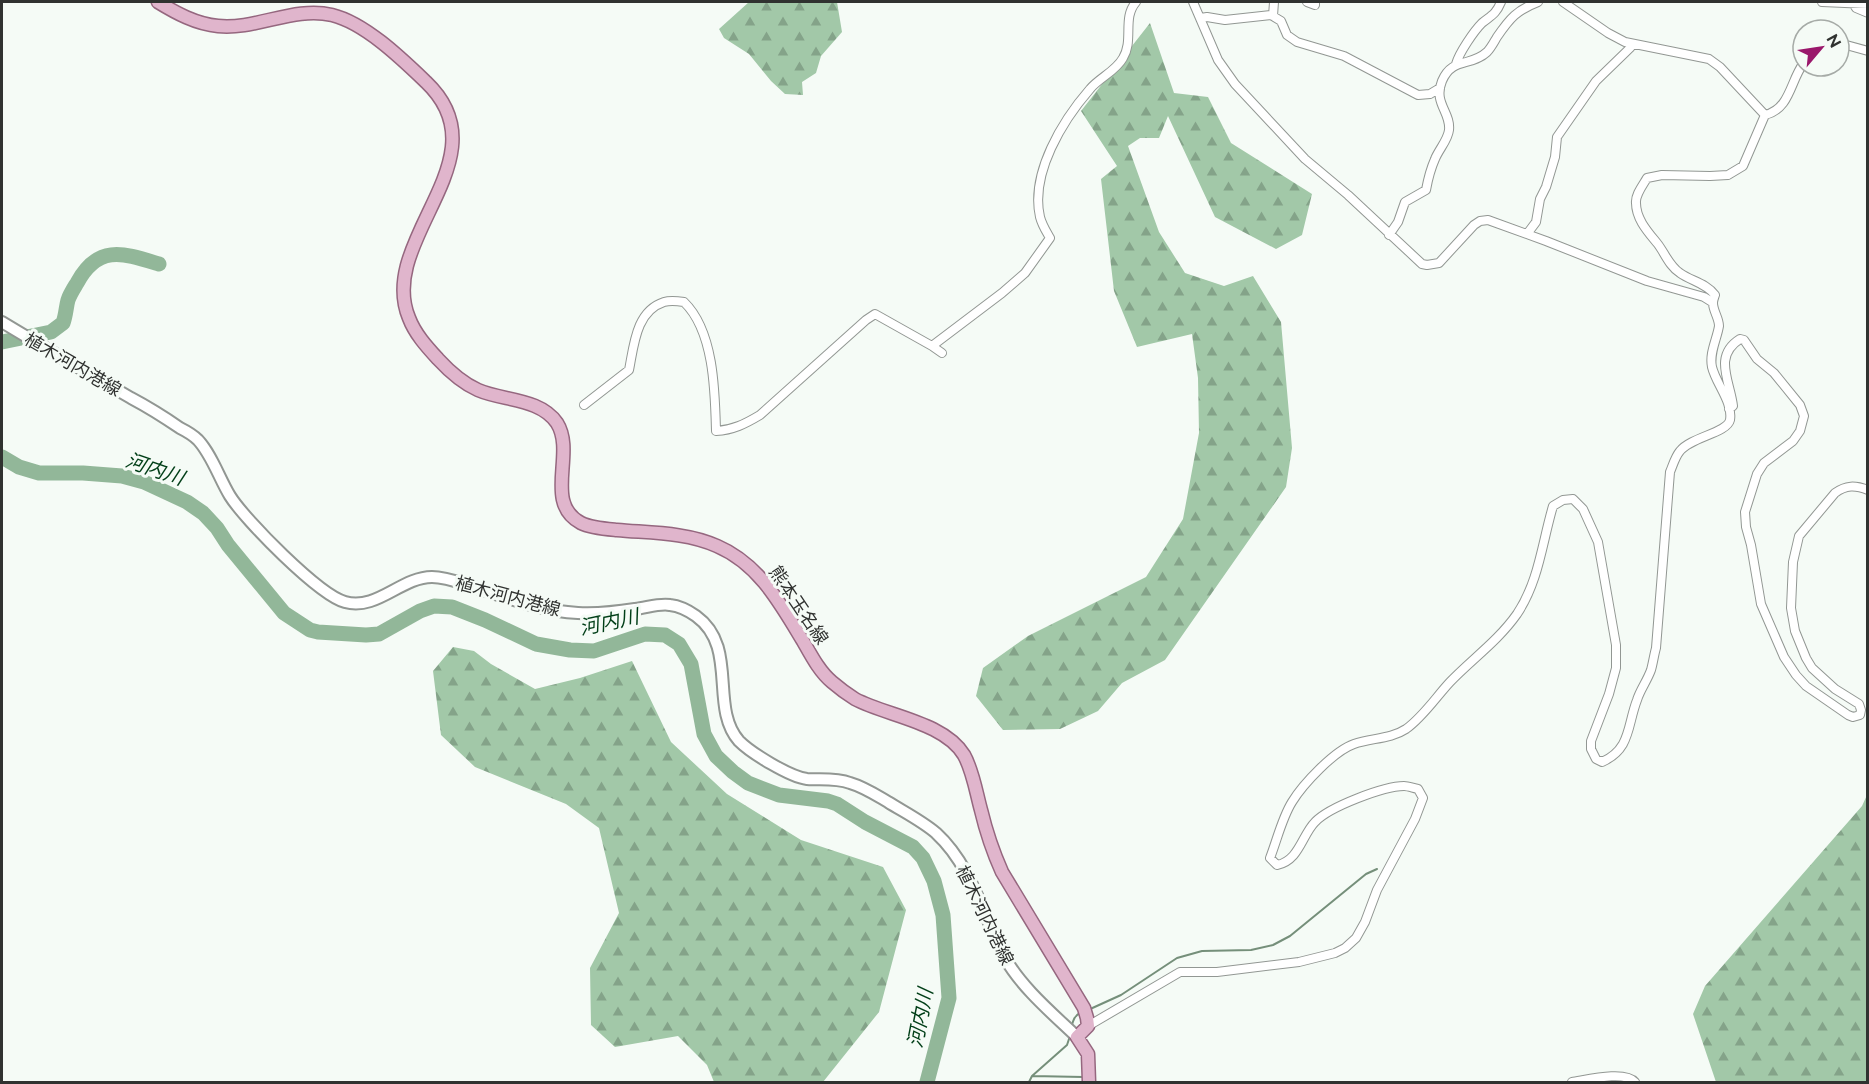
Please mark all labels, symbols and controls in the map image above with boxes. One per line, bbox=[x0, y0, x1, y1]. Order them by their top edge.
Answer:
north arrow bbox=[1791, 18, 1851, 78]
text: N bbox=[1822, 31, 1845, 51]
street label: 植木河内港線 bbox=[21, 328, 125, 400]
water label: 河内川 bbox=[123, 448, 189, 491]
street label: 熊本玉名線 bbox=[765, 562, 833, 648]
street label: 植木河内港線 bbox=[453, 572, 563, 620]
water label: 河内川 bbox=[577, 604, 643, 640]
street label: 植木河内港線 bbox=[952, 862, 1018, 968]
water label: 河内川 bbox=[902, 984, 938, 1050]

